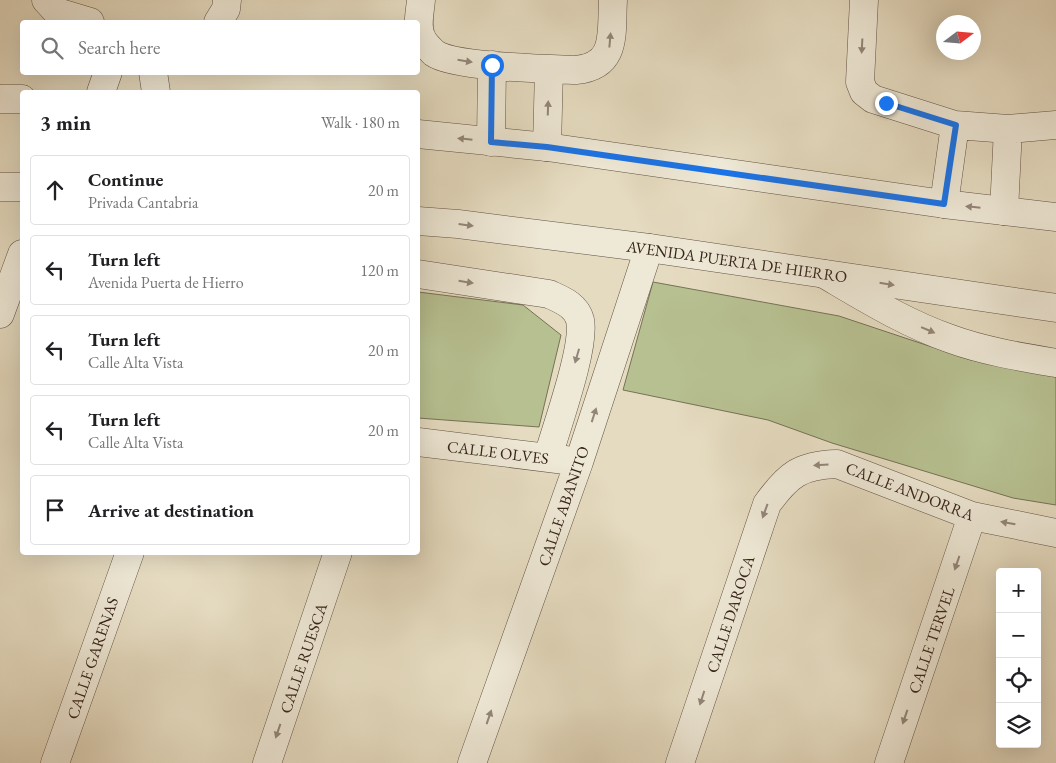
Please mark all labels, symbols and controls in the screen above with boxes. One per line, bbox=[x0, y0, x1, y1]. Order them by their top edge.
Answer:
north arrow bbox=[936, 15, 981, 60]
search box bbox=[20, 20, 420, 75]
one-way arrow bbox=[606, 31, 614, 47]
icon: search bbox=[38, 34, 66, 62]
text: Search here bbox=[78, 35, 160, 60]
one-way arrow bbox=[857, 39, 865, 55]
route start bbox=[481, 54, 504, 77]
one-way arrow bbox=[457, 57, 473, 65]
route end bbox=[875, 92, 898, 115]
one-way arrow bbox=[545, 100, 553, 116]
text: 3 min bbox=[40, 109, 91, 136]
text: Walk · 180 m bbox=[321, 112, 400, 133]
one-way arrow bbox=[457, 135, 473, 143]
text: Continue bbox=[88, 167, 163, 192]
icon: ahead bbox=[41, 176, 69, 204]
text: 20 m bbox=[368, 180, 399, 201]
text: Privada Cantabria bbox=[88, 192, 198, 213]
one-way arrow bbox=[965, 203, 981, 211]
one-way arrow bbox=[458, 221, 474, 229]
street label: AVENIDA PUERTA DE HIERRO bbox=[624, 235, 849, 287]
text: Turn left bbox=[88, 247, 160, 272]
icon: left bbox=[41, 256, 69, 284]
text: 120 m bbox=[360, 260, 399, 281]
text: Avenida Puerta de Hierro bbox=[88, 272, 244, 293]
one-way arrow bbox=[458, 278, 474, 286]
one-way arrow bbox=[879, 280, 895, 288]
one-way arrow bbox=[921, 326, 935, 334]
text: Turn left bbox=[88, 327, 160, 352]
icon: left bbox=[41, 336, 69, 364]
text: 20 m bbox=[368, 340, 399, 361]
one-way arrow bbox=[572, 348, 580, 363]
text: Calle Alta Vista bbox=[88, 352, 183, 373]
text: Turn left bbox=[88, 407, 160, 432]
one-way arrow bbox=[590, 407, 598, 422]
icon: left bbox=[41, 416, 69, 444]
text: 20 m bbox=[368, 420, 399, 441]
text: Calle Alta Vista bbox=[88, 432, 183, 453]
street label: CALLE OLVES bbox=[446, 436, 550, 469]
street label: CALLE ABANITO bbox=[533, 443, 594, 569]
street label: CALLE ANDORRA bbox=[843, 457, 978, 526]
one-way arrow bbox=[813, 461, 829, 469]
icon: arrive bbox=[41, 496, 69, 524]
text: Arrive at destination bbox=[88, 498, 254, 523]
one-way arrow bbox=[761, 504, 769, 519]
one-way arrow bbox=[1000, 518, 1016, 526]
street label: CALLE DAROCA bbox=[702, 552, 760, 675]
one-way arrow bbox=[952, 555, 960, 570]
map controls bbox=[996, 568, 1041, 748]
button: + bbox=[996, 568, 1041, 613]
street label: CALLE TERVEL bbox=[903, 583, 960, 696]
street label: CALLE GARENAS bbox=[62, 594, 123, 722]
street label: CALLE RUESCA bbox=[275, 599, 332, 716]
button: − bbox=[996, 613, 1041, 658]
button: locate bbox=[996, 658, 1041, 703]
one-way arrow bbox=[698, 691, 706, 706]
button: layers bbox=[996, 703, 1041, 748]
one-way arrow bbox=[485, 709, 493, 724]
one-way arrow bbox=[901, 709, 908, 724]
one-way arrow bbox=[274, 724, 281, 739]

